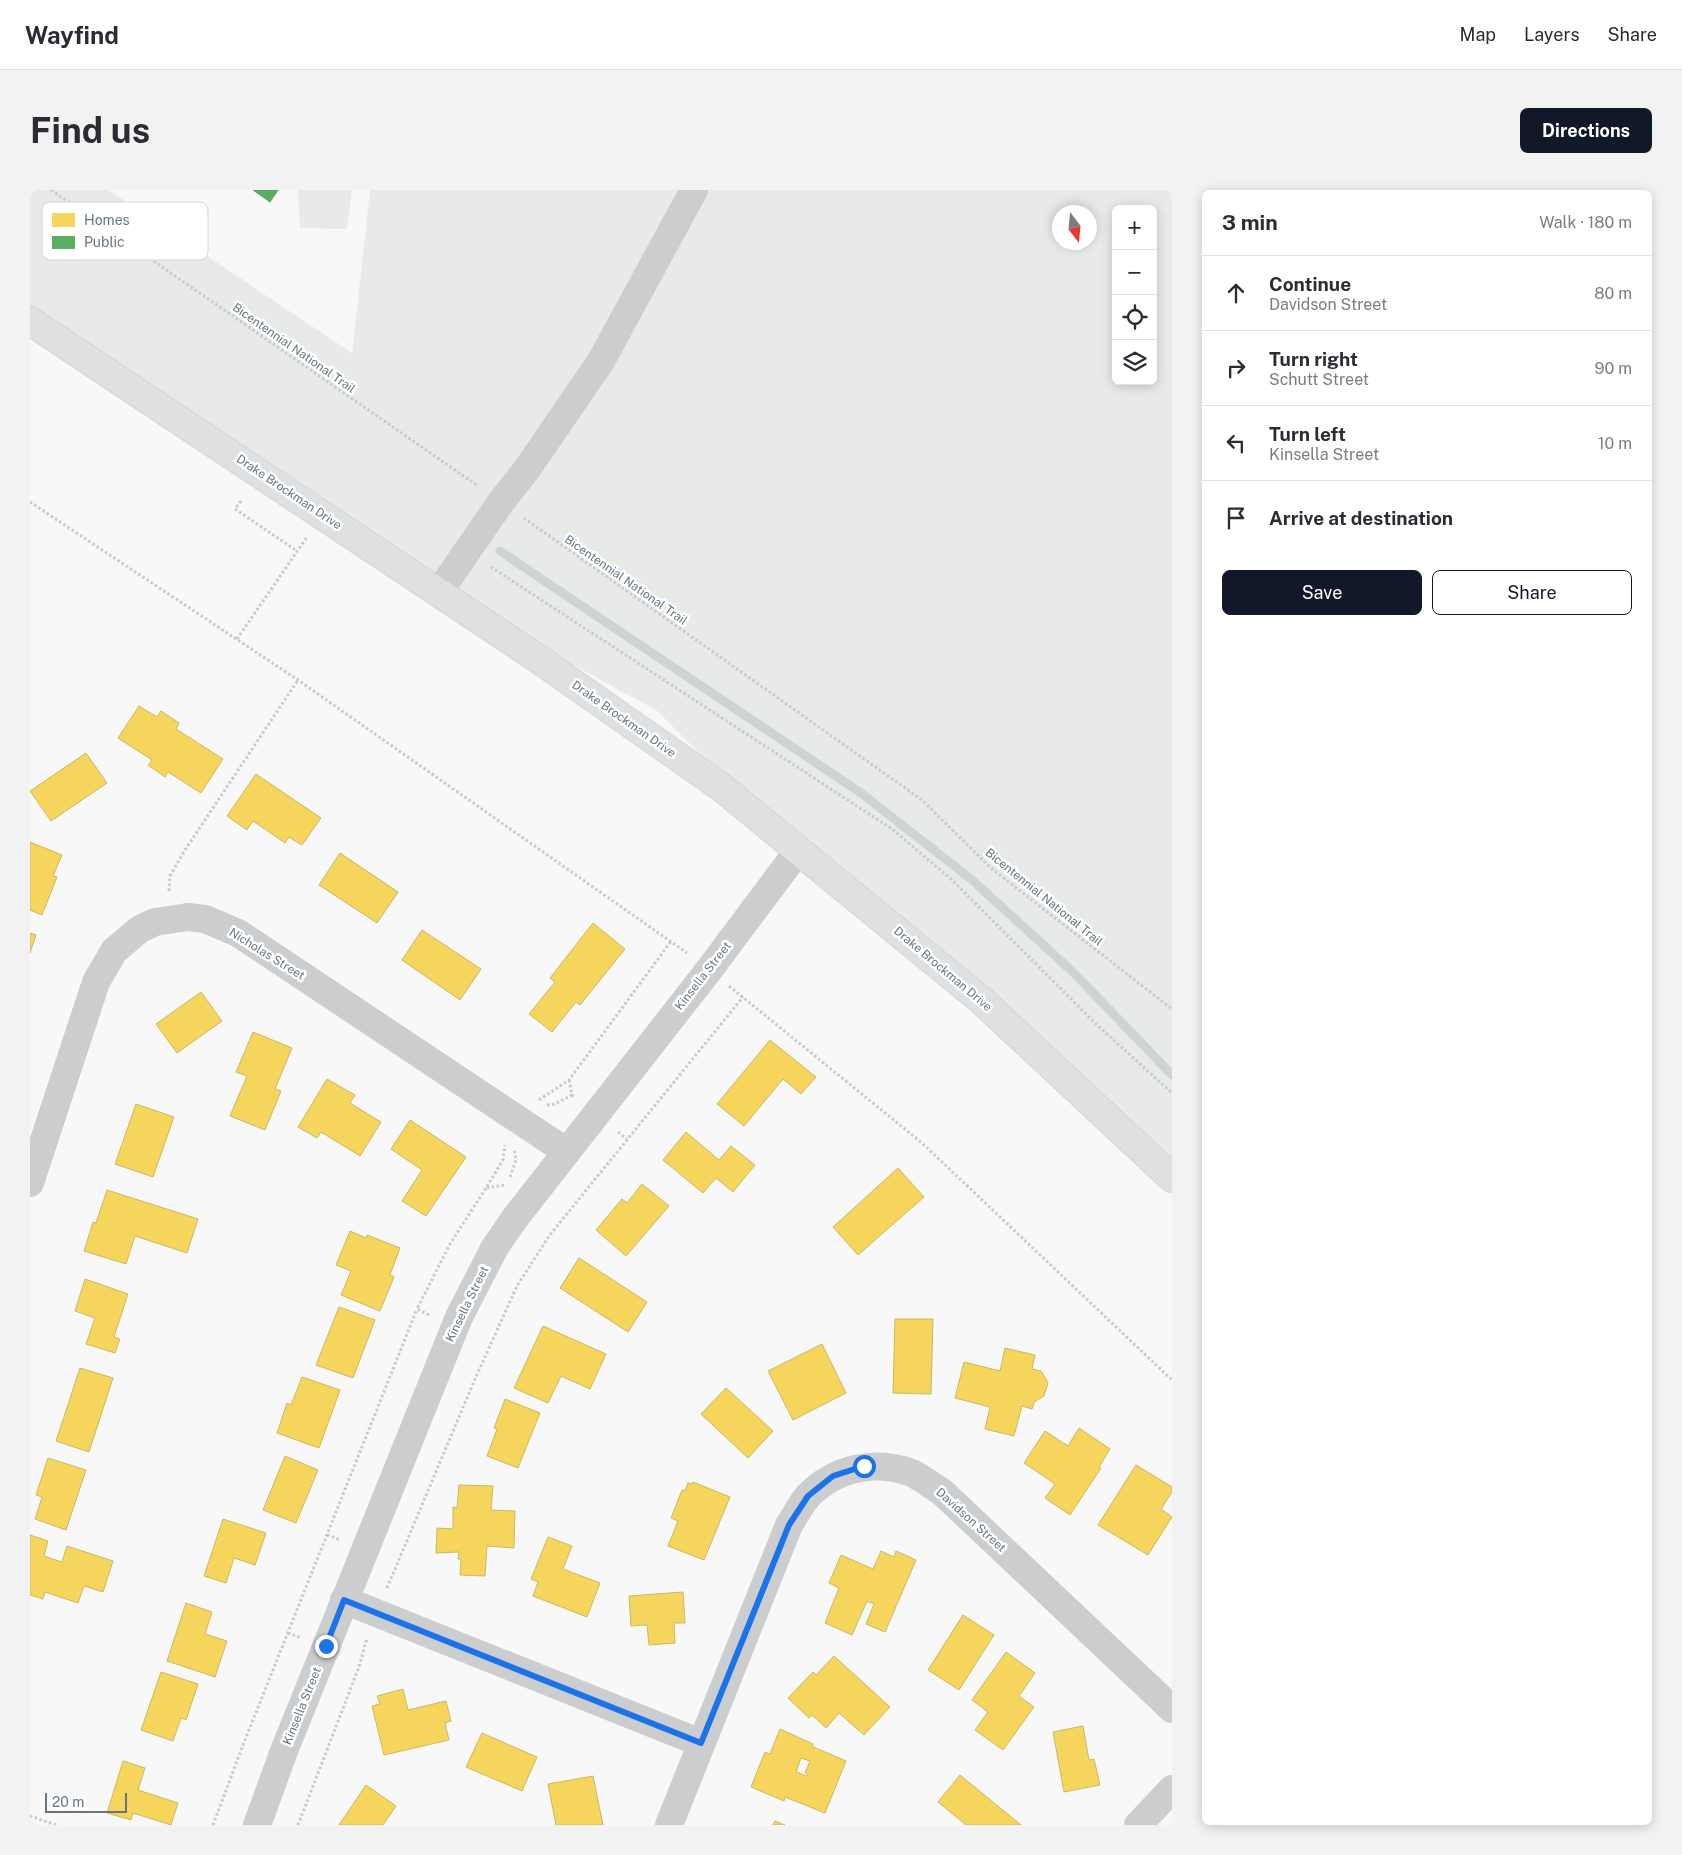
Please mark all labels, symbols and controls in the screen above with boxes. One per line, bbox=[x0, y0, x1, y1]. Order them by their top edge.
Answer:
text: Wayfind bbox=[25, 21, 119, 49]
text: Map bbox=[1460, 24, 1496, 45]
text: Layers bbox=[1524, 24, 1580, 45]
text: Share bbox=[1608, 24, 1657, 45]
button: Directions bbox=[1520, 108, 1652, 153]
text: Find us bbox=[30, 110, 150, 151]
legend bbox=[42, 202, 208, 260]
north arrow bbox=[1052, 205, 1097, 250]
map controls bbox=[1112, 205, 1157, 385]
button: + bbox=[1112, 205, 1157, 250]
text: 3 min bbox=[1222, 210, 1278, 235]
text: Homes bbox=[84, 212, 130, 228]
text: Walk · 180 m bbox=[1539, 213, 1632, 232]
text: Public bbox=[84, 234, 125, 250]
button: − bbox=[1112, 250, 1157, 295]
text: Continue bbox=[1269, 273, 1351, 295]
icon: ahead bbox=[1222, 279, 1250, 307]
text: 80 m bbox=[1594, 284, 1632, 303]
button: locate bbox=[1112, 295, 1157, 340]
text: Davidson Street bbox=[1269, 295, 1387, 314]
street label: Bicentennial National Trail bbox=[230, 300, 358, 396]
button: layers bbox=[1112, 340, 1157, 385]
text: Turn right bbox=[1269, 348, 1358, 370]
icon: right bbox=[1222, 354, 1250, 382]
text: 90 m bbox=[1595, 359, 1632, 378]
text: Schutt Street bbox=[1269, 370, 1369, 389]
text: Turn left bbox=[1269, 423, 1346, 445]
icon: left bbox=[1222, 429, 1250, 457]
text: 10 m bbox=[1598, 434, 1632, 453]
text: Kinsella Street bbox=[1269, 445, 1379, 464]
street label: Drake Brockman Drive bbox=[234, 452, 344, 532]
icon: arrive bbox=[1222, 504, 1250, 532]
text: Arrive at destination bbox=[1269, 507, 1453, 529]
street label: Bicentennial National Trail bbox=[562, 532, 690, 628]
button: Save bbox=[1222, 570, 1422, 615]
button: Share bbox=[1432, 570, 1632, 615]
street label: Drake Brockman Drive bbox=[569, 678, 679, 760]
street label: Bicentennial National Trail bbox=[983, 845, 1106, 949]
street label: Drake Brockman Drive bbox=[891, 924, 995, 1014]
street label: Nicholas Street bbox=[227, 925, 308, 983]
street label: Kinsella Street bbox=[672, 939, 734, 1013]
street label: Kinsella Street bbox=[443, 1264, 492, 1344]
route start bbox=[853, 1455, 876, 1478]
street label: Davidson Street bbox=[933, 1485, 1009, 1555]
route end bbox=[315, 1635, 338, 1658]
street label: Kinsella Street bbox=[280, 1665, 324, 1747]
scale bar bbox=[45, 1790, 128, 1813]
text: 20 m bbox=[52, 1794, 84, 1810]

